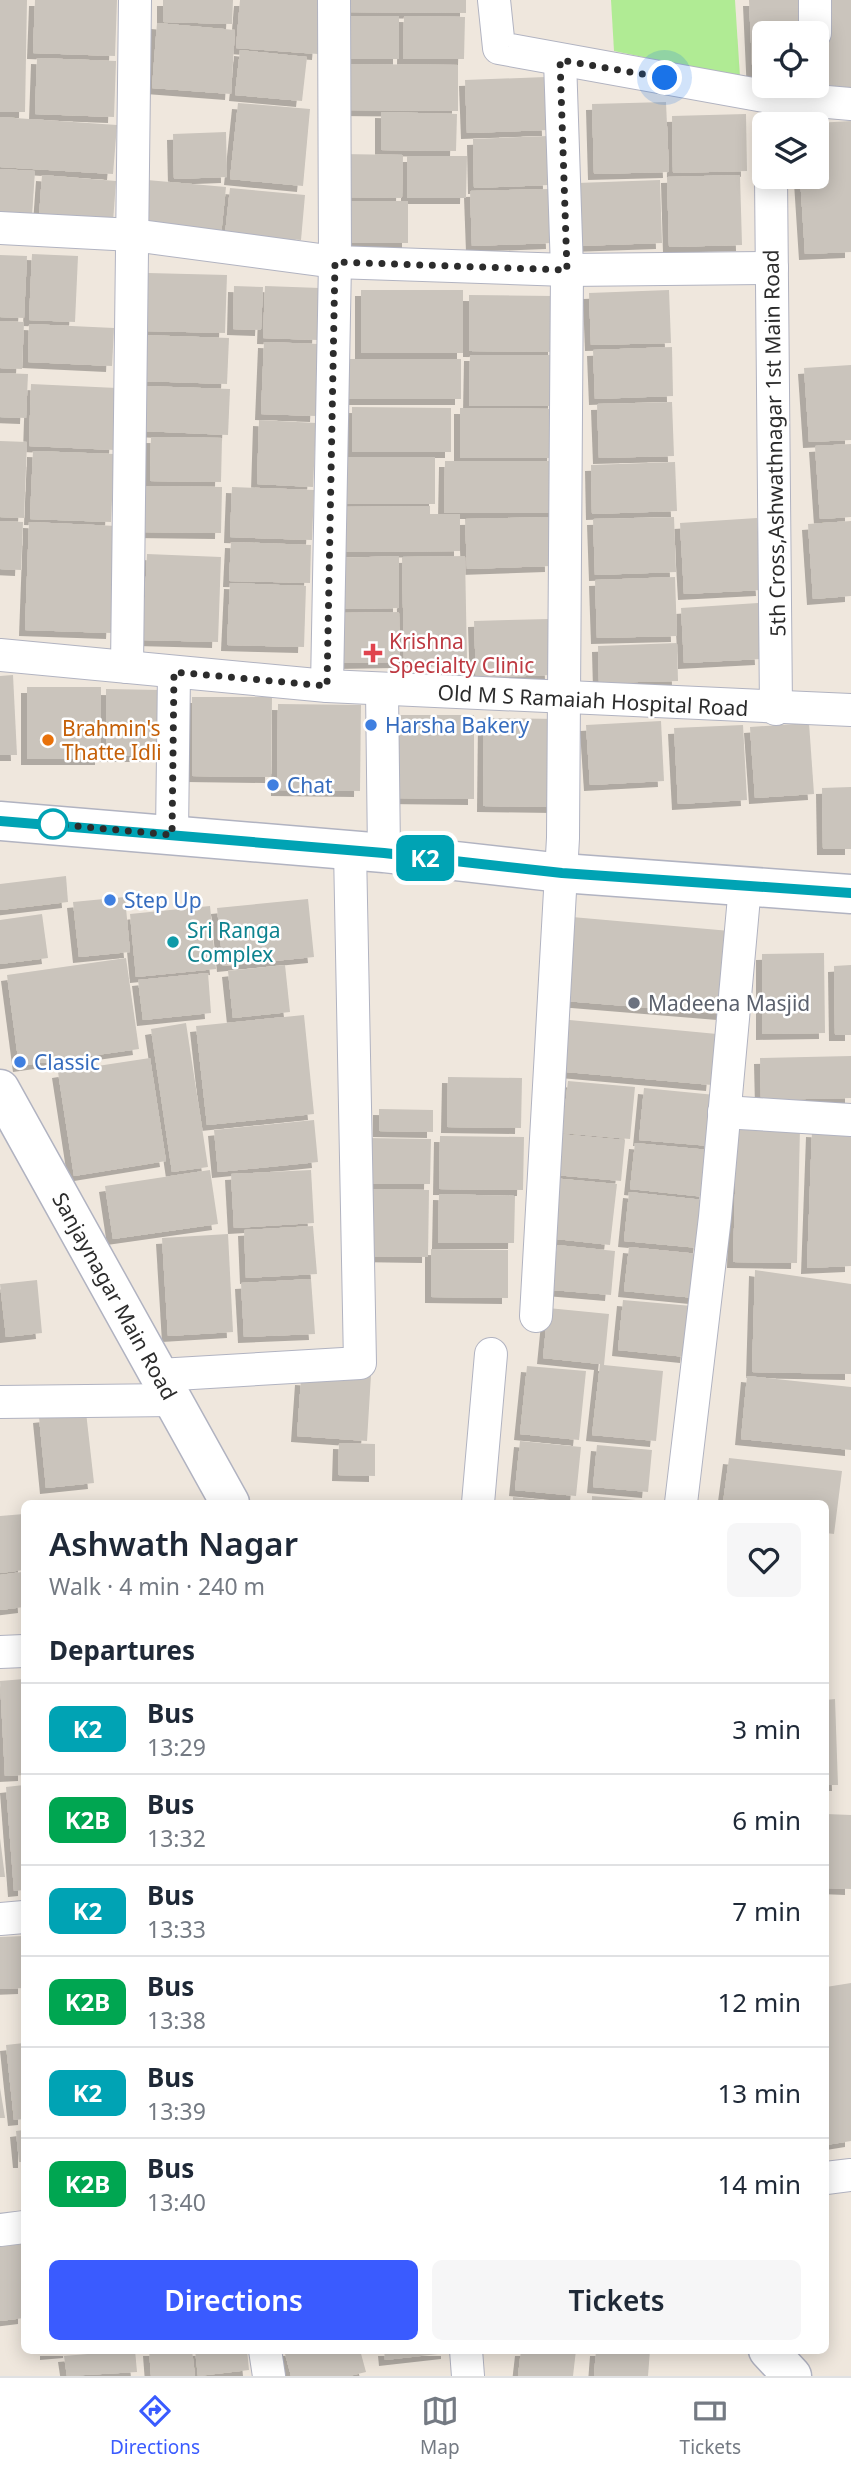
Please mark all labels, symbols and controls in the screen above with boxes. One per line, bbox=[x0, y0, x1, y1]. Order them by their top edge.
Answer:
map controls bbox=[752, 21, 829, 189]
button: locate bbox=[752, 21, 829, 98]
your location bbox=[647, 60, 682, 95]
button: layers bbox=[752, 112, 829, 189]
street label: 5th Cross,Ashwathnagar 1st Main Road bbox=[757, 249, 791, 637]
place label: Krishna Specialty Clinic bbox=[389, 627, 534, 679]
marker: Krishna Specialty Clinic bbox=[363, 643, 383, 663]
street label: Old M S Ramaiah Hospital Road bbox=[437, 678, 749, 722]
place label: Harsha Bakery bbox=[385, 711, 529, 739]
place label: Brahmin's Thatte Idli bbox=[62, 714, 162, 766]
marker: Harsha Bakery bbox=[363, 717, 379, 733]
marker: Brahmin's Thatte Idli bbox=[40, 732, 56, 748]
place label: Chat bbox=[287, 771, 333, 799]
marker: Chat bbox=[265, 777, 281, 793]
unlabelled marker bbox=[38, 809, 68, 839]
line badge: K2 bbox=[394, 835, 457, 881]
text: K2 bbox=[410, 841, 440, 874]
place label: Step Up bbox=[124, 886, 202, 914]
marker: Step Up bbox=[102, 892, 118, 908]
place label: Sri Ranga Complex bbox=[187, 916, 281, 968]
marker: Sri Ranga Complex bbox=[165, 934, 181, 950]
place label: Madeena Masjid bbox=[648, 989, 810, 1017]
marker: Madeena Masjid bbox=[626, 995, 642, 1011]
place label: Classic bbox=[34, 1048, 100, 1076]
marker: Classic bbox=[12, 1054, 28, 1070]
street label: Sanjaynagar Main Road bbox=[46, 1187, 184, 1405]
text: Ashwath Nagar bbox=[49, 1521, 298, 1566]
button: heart bbox=[727, 1523, 801, 1597]
text: Walk · 4 min · 240 m bbox=[49, 1570, 265, 1602]
text: Departures bbox=[49, 1632, 195, 1668]
text: Bus bbox=[147, 1695, 194, 1731]
text: 3 min bbox=[732, 1711, 801, 1747]
text: K2 bbox=[73, 1712, 102, 1745]
text: 13:29 bbox=[147, 1731, 206, 1763]
text: Bus bbox=[147, 1786, 194, 1822]
text: 6 min bbox=[732, 1802, 801, 1838]
text: K2B bbox=[65, 1803, 110, 1836]
text: 13:32 bbox=[147, 1822, 206, 1854]
text: Bus bbox=[147, 1877, 194, 1913]
text: 7 min bbox=[732, 1893, 801, 1929]
text: K2 bbox=[73, 1894, 102, 1927]
text: 13:33 bbox=[147, 1913, 206, 1945]
text: Bus bbox=[147, 1968, 194, 2004]
text: 12 min bbox=[717, 1984, 801, 2020]
text: K2B bbox=[65, 1985, 110, 2018]
text: 13:38 bbox=[147, 2004, 206, 2036]
text: Bus bbox=[147, 2059, 194, 2095]
text: 13 min bbox=[717, 2075, 801, 2111]
text: K2 bbox=[73, 2076, 102, 2109]
text: 13:39 bbox=[147, 2095, 206, 2127]
text: Bus bbox=[147, 2150, 194, 2186]
text: 14 min bbox=[717, 2166, 801, 2202]
text: K2B bbox=[65, 2167, 110, 2200]
text: 13:40 bbox=[147, 2186, 206, 2218]
button: Directions bbox=[49, 2260, 418, 2340]
button: Tickets bbox=[432, 2260, 801, 2340]
tab: Directions bbox=[110, 2392, 200, 2460]
tab: Map bbox=[420, 2392, 460, 2460]
tab: Tickets bbox=[680, 2392, 741, 2460]

